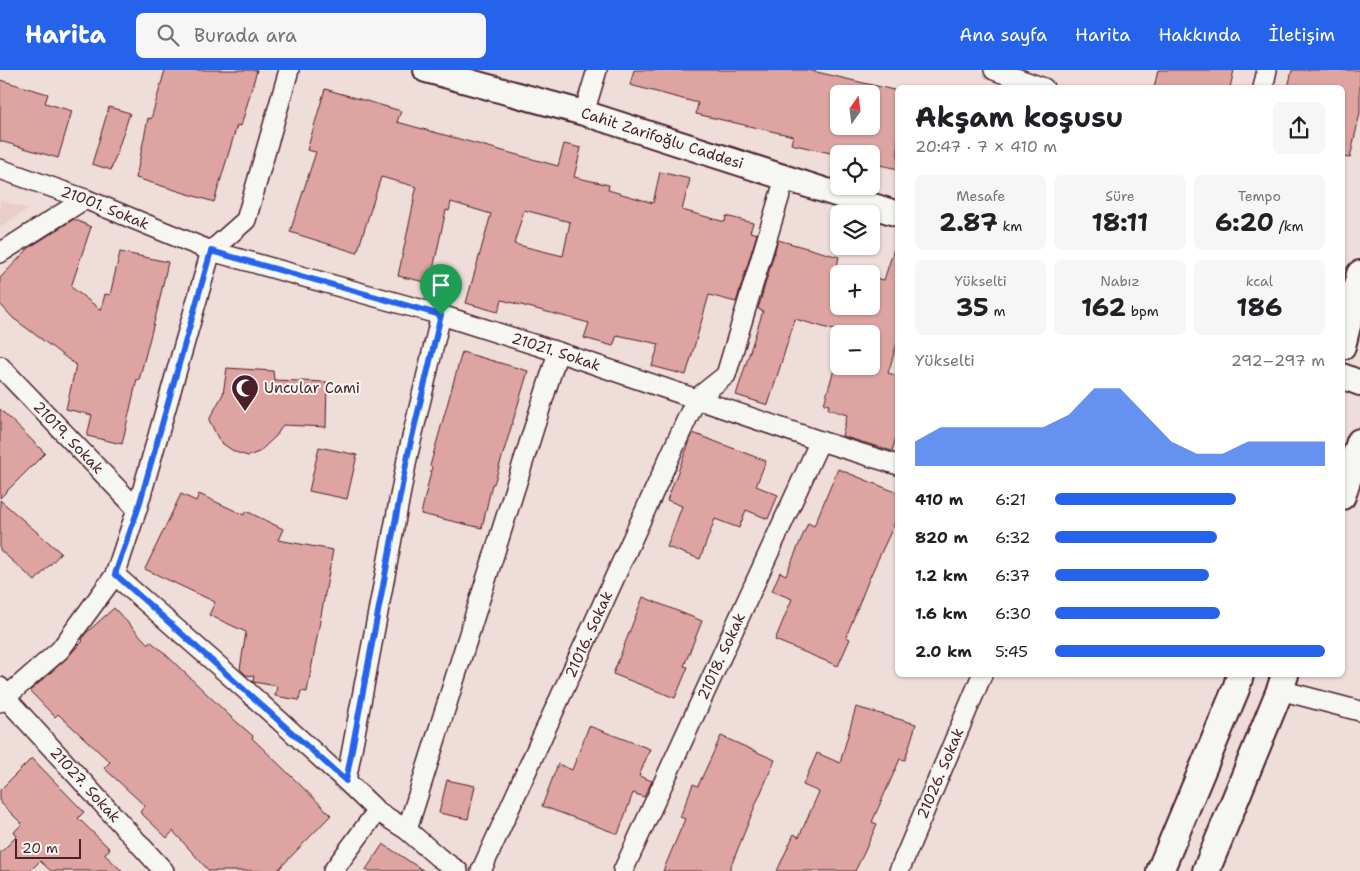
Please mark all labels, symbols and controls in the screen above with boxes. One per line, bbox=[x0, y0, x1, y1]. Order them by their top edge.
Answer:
search box bbox=[136, 13, 486, 58]
text: Harita bbox=[25, 19, 106, 51]
icon: search bbox=[154, 21, 182, 49]
text: Burada ara bbox=[194, 23, 297, 48]
text: Ana sayfa bbox=[959, 23, 1047, 47]
text: Harita bbox=[1075, 23, 1130, 47]
text: Hakkında bbox=[1158, 23, 1241, 47]
text: İletişim bbox=[1269, 23, 1335, 47]
north arrow bbox=[830, 85, 880, 135]
map controls bbox=[830, 85, 880, 375]
text: Akşam koşusu bbox=[915, 98, 1123, 136]
button: share bbox=[1273, 102, 1325, 154]
street label: Cahit Zarifoğlu Caddesi bbox=[578, 103, 746, 174]
text: 20:47 · 7 × 410 m bbox=[915, 136, 1057, 157]
button: locate bbox=[830, 145, 880, 195]
street label: 21001. Sokak bbox=[58, 181, 152, 234]
text: Mesafe bbox=[956, 187, 1005, 205]
text: Süre bbox=[1105, 187, 1135, 205]
text: Tempo bbox=[1238, 187, 1281, 205]
button: layers bbox=[830, 205, 880, 255]
text: 2.87 bbox=[939, 205, 998, 239]
text: 18:11 bbox=[1092, 205, 1148, 239]
text: 6:20 bbox=[1215, 205, 1274, 239]
text: km bbox=[998, 217, 1022, 235]
text: /km bbox=[1274, 217, 1304, 235]
pin bbox=[420, 264, 462, 315]
button: + bbox=[830, 265, 880, 315]
icon: arrive bbox=[427, 271, 455, 299]
text: Yükselti bbox=[954, 272, 1007, 290]
text: Nabız bbox=[1100, 272, 1140, 290]
text: kcal bbox=[1246, 272, 1273, 290]
text: 35 bbox=[956, 290, 989, 324]
text: 162 bbox=[1081, 290, 1126, 324]
text: 186 bbox=[1236, 290, 1282, 324]
text: m bbox=[989, 302, 1006, 320]
text: bpm bbox=[1126, 302, 1159, 320]
button: − bbox=[830, 325, 880, 375]
street label: 21021. Sokak bbox=[509, 328, 603, 376]
text: Yükselti bbox=[915, 350, 975, 371]
text: 292–297 m bbox=[1231, 350, 1325, 371]
mosque icon: Uncular Cami bbox=[230, 373, 260, 412]
place label: Uncular Cami bbox=[264, 378, 360, 398]
street label: 21019. Sokak bbox=[29, 397, 108, 478]
text: 410 m bbox=[915, 489, 963, 510]
text: 6:21 bbox=[995, 489, 1026, 510]
text: 820 m bbox=[915, 527, 968, 548]
text: 6:32 bbox=[995, 527, 1031, 548]
text: 1.2 km bbox=[915, 565, 968, 586]
text: 6:37 bbox=[995, 565, 1030, 586]
street label: 21016. Sokak bbox=[560, 588, 617, 681]
text: 1.6 km bbox=[915, 603, 967, 624]
text: 6:30 bbox=[995, 603, 1031, 624]
street label: 21018. Sokak bbox=[693, 610, 750, 703]
text: 2.0 km bbox=[915, 641, 972, 662]
text: 5:45 bbox=[995, 641, 1028, 662]
street label: 21026. Sokak bbox=[912, 725, 968, 822]
street label: 21027. Sokak bbox=[46, 743, 125, 827]
scale bar bbox=[15, 836, 81, 859]
text: 20 m bbox=[22, 839, 58, 857]

